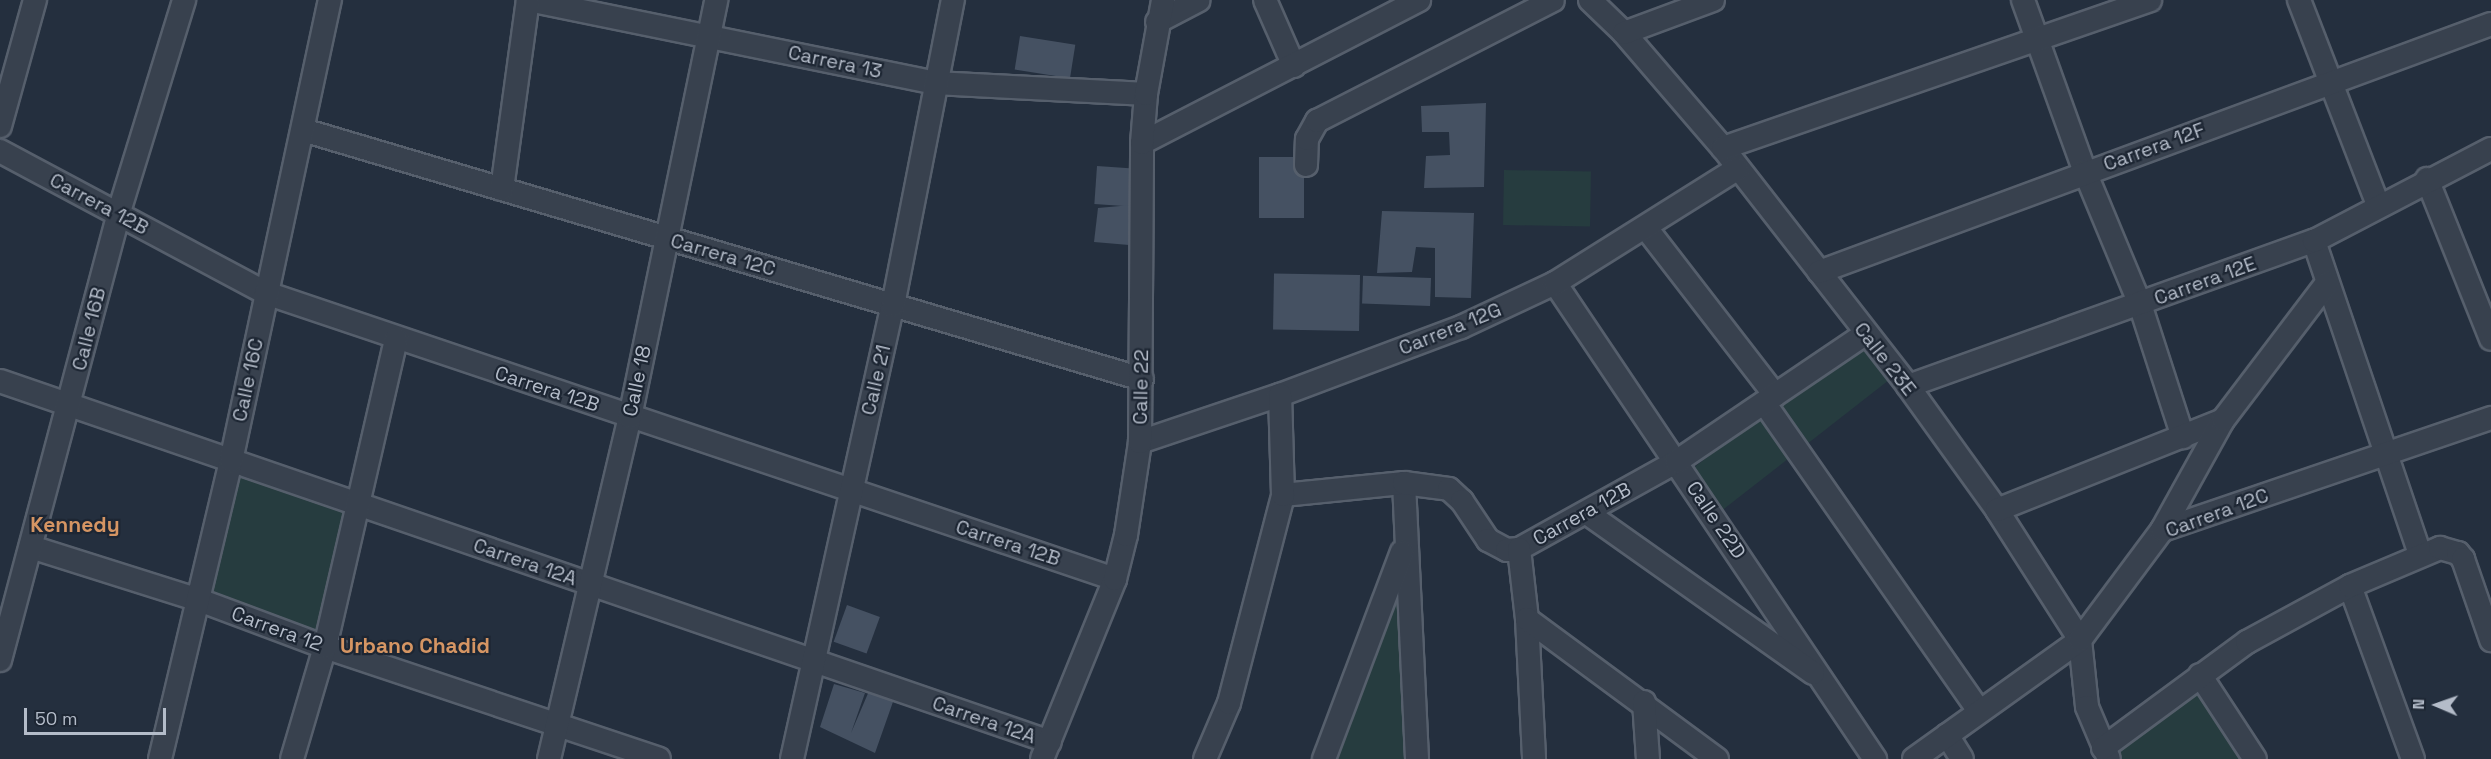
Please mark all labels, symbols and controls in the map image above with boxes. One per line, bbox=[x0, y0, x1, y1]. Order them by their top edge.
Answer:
street label: Carrera 13 bbox=[786, 40, 884, 84]
street label: Carrera 12F bbox=[2100, 118, 2208, 176]
street label: Carrera 12B bbox=[46, 168, 152, 240]
street label: Carrera 12C bbox=[668, 229, 778, 281]
street label: Carrera 12E bbox=[2151, 252, 2259, 310]
street label: Calle 16B bbox=[67, 285, 111, 373]
street label: Carrera 12G bbox=[1395, 298, 1505, 360]
street label: Calle 23E bbox=[1849, 318, 1921, 400]
street label: Calle 16C bbox=[227, 336, 269, 424]
street label: Calle 21 bbox=[856, 342, 896, 418]
street label: Calle 18 bbox=[618, 343, 656, 419]
street label: Calle 22 bbox=[1128, 349, 1154, 425]
street label: Carrera 12B bbox=[492, 361, 602, 417]
street label: Carrera 12B bbox=[1529, 477, 1635, 551]
street label: Calle 22D bbox=[1681, 477, 1751, 563]
street label: Carrera 12C bbox=[2162, 483, 2272, 543]
district label: Kennedy bbox=[30, 512, 120, 538]
street label: Carrera 12B bbox=[953, 515, 1063, 571]
street label: Carrera 12A bbox=[470, 533, 580, 591]
street label: Carrera 12 bbox=[228, 601, 326, 657]
district label: Urbano Chadid bbox=[340, 633, 490, 659]
north arrow bbox=[2407, 675, 2467, 735]
street label: Carrera 12A bbox=[929, 691, 1039, 749]
scale bar bbox=[27, 696, 170, 734]
text: N bbox=[2408, 699, 2429, 710]
text: 50 m bbox=[35, 707, 77, 730]

